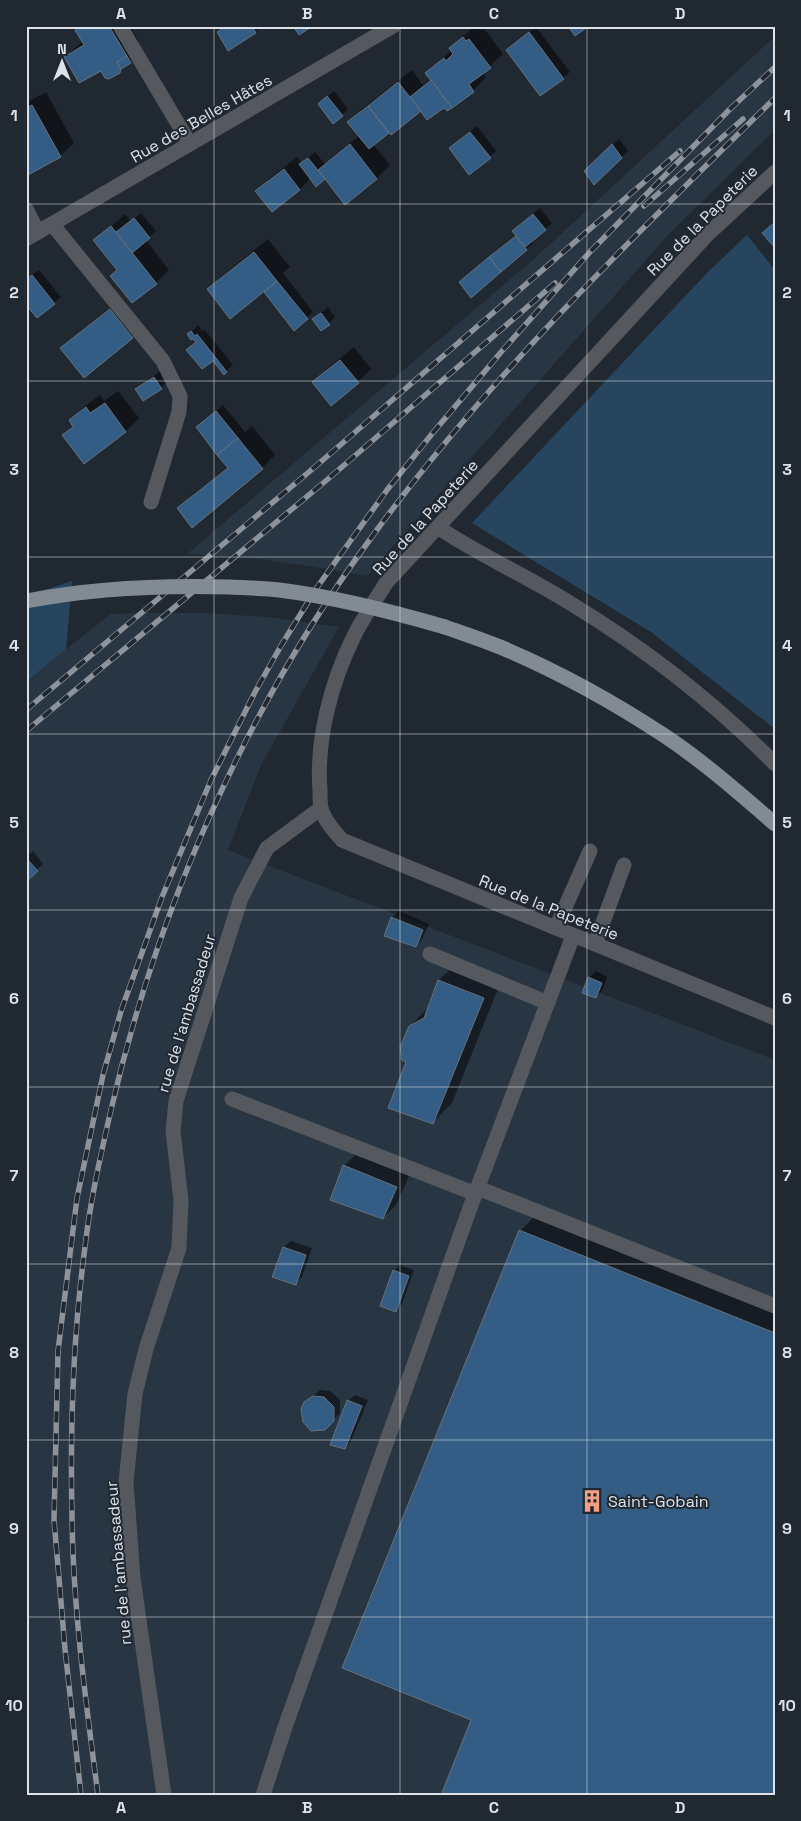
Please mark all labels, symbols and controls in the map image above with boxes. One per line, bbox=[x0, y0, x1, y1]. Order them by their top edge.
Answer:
text: A bbox=[116, 3, 126, 24]
text: B bbox=[302, 3, 312, 24]
text: C bbox=[489, 3, 499, 24]
text: D bbox=[675, 3, 685, 24]
north arrow bbox=[38, 38, 88, 88]
text: N bbox=[57, 40, 67, 58]
street label: Rue des Belles Hâtes bbox=[127, 69, 276, 167]
text: 1 bbox=[10, 105, 18, 126]
text: 1 bbox=[783, 105, 791, 126]
street label: Rue de la Papeterie bbox=[642, 160, 762, 280]
text: 2 bbox=[9, 282, 19, 303]
text: 2 bbox=[782, 282, 792, 303]
street label: Rue de la Papeterie bbox=[368, 455, 483, 580]
text: 3 bbox=[9, 459, 19, 480]
text: 3 bbox=[782, 459, 792, 480]
text: 4 bbox=[9, 635, 19, 656]
text: 4 bbox=[782, 635, 792, 656]
text: 5 bbox=[9, 812, 19, 833]
text: 5 bbox=[782, 812, 792, 833]
street label: Rue de la Papeterie bbox=[476, 870, 622, 945]
street label: rue de l'ambassadeur bbox=[152, 931, 221, 1095]
text: 6 bbox=[9, 988, 19, 1009]
text: 6 bbox=[782, 988, 792, 1009]
text: 7 bbox=[10, 1165, 19, 1186]
text: 7 bbox=[783, 1165, 792, 1186]
text: 8 bbox=[9, 1342, 19, 1363]
text: 8 bbox=[782, 1342, 792, 1363]
street label: rue de l'ambassadeur bbox=[101, 1480, 136, 1646]
building icon: Saint-Gobain bbox=[579, 1488, 605, 1514]
place label: Saint-Gobain bbox=[608, 1491, 709, 1512]
text: 9 bbox=[9, 1518, 19, 1539]
text: 9 bbox=[782, 1518, 792, 1539]
text: 10 bbox=[5, 1695, 23, 1716]
text: 10 bbox=[778, 1695, 796, 1716]
text: A bbox=[116, 1797, 126, 1818]
text: B bbox=[302, 1797, 312, 1818]
text: C bbox=[489, 1797, 499, 1818]
text: D bbox=[675, 1797, 685, 1818]

